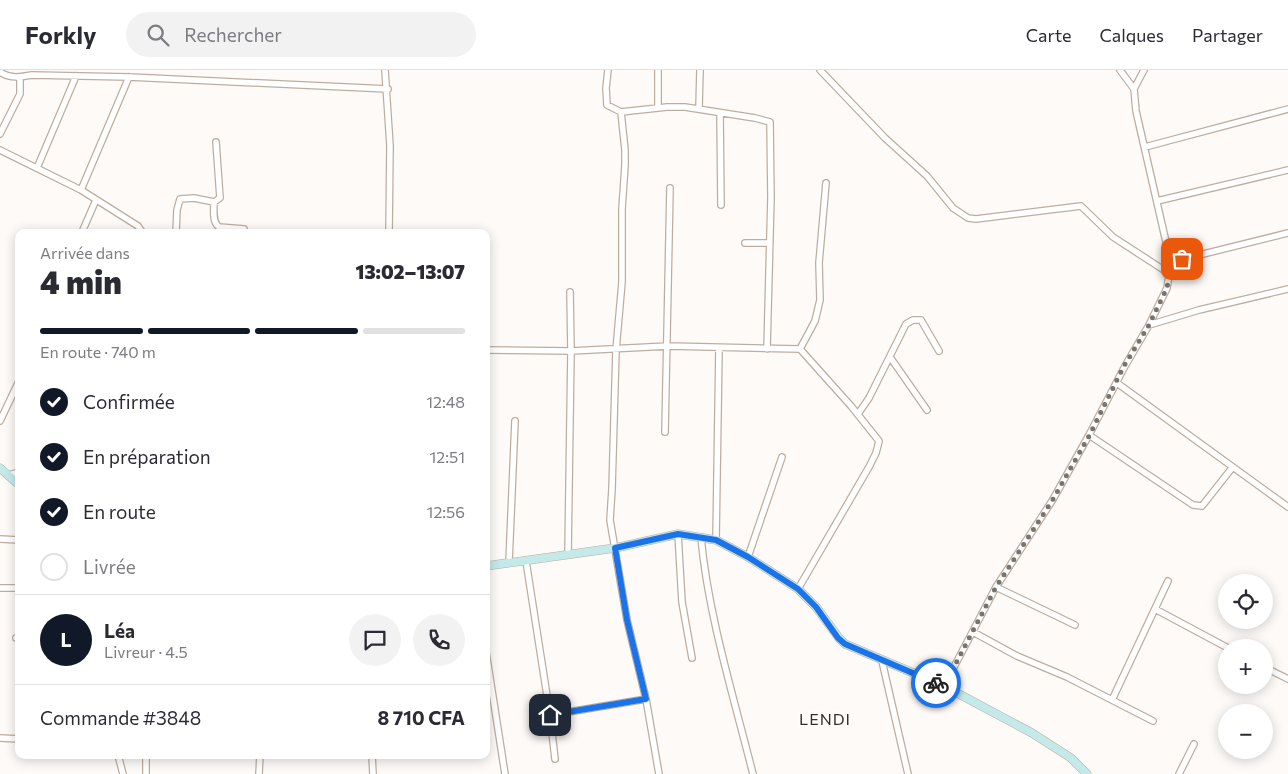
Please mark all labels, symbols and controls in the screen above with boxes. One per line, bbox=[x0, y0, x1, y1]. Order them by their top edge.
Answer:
search box bbox=[126, 12, 476, 57]
text: Forkly bbox=[25, 20, 96, 49]
icon: search bbox=[144, 21, 172, 49]
text: Rechercher bbox=[184, 23, 282, 46]
text: Carte bbox=[1026, 24, 1071, 46]
text: Calques bbox=[1099, 24, 1164, 46]
text: Partager bbox=[1192, 24, 1263, 46]
pin bbox=[1161, 238, 1203, 280]
text: Arrivée dans bbox=[40, 243, 130, 262]
icon: bag bbox=[1168, 245, 1196, 273]
text: 13:02–13:07 bbox=[356, 260, 465, 283]
text: 4 min bbox=[40, 261, 122, 301]
text: En route · 740 m bbox=[40, 342, 156, 361]
icon: check bbox=[40, 388, 68, 416]
text: Confirmée bbox=[83, 390, 175, 413]
text: 12:48 bbox=[426, 392, 465, 411]
icon: check bbox=[40, 443, 68, 471]
text: En préparation bbox=[83, 445, 211, 468]
text: 12:51 bbox=[429, 447, 465, 466]
icon: check bbox=[40, 498, 68, 526]
text: En route bbox=[83, 500, 156, 523]
text: 12:56 bbox=[427, 502, 465, 521]
text: Livrée bbox=[83, 555, 136, 578]
map controls bbox=[1218, 574, 1273, 759]
button: locate bbox=[1218, 574, 1273, 629]
button: chat bbox=[349, 614, 401, 666]
button: phone bbox=[413, 614, 465, 666]
text: Léa bbox=[104, 619, 135, 642]
text: L bbox=[60, 628, 72, 651]
button: + bbox=[1218, 639, 1273, 694]
text: Livreur · 4.5 bbox=[104, 642, 188, 661]
courier bbox=[911, 658, 961, 708]
icon: bike bbox=[922, 669, 950, 697]
pin bbox=[529, 694, 571, 736]
icon: home bbox=[536, 701, 564, 729]
button: − bbox=[1218, 704, 1273, 759]
text: Commande #3848 bbox=[40, 706, 201, 729]
text: 8 710 CFA bbox=[377, 706, 465, 729]
district label: LENDI bbox=[799, 709, 851, 728]

